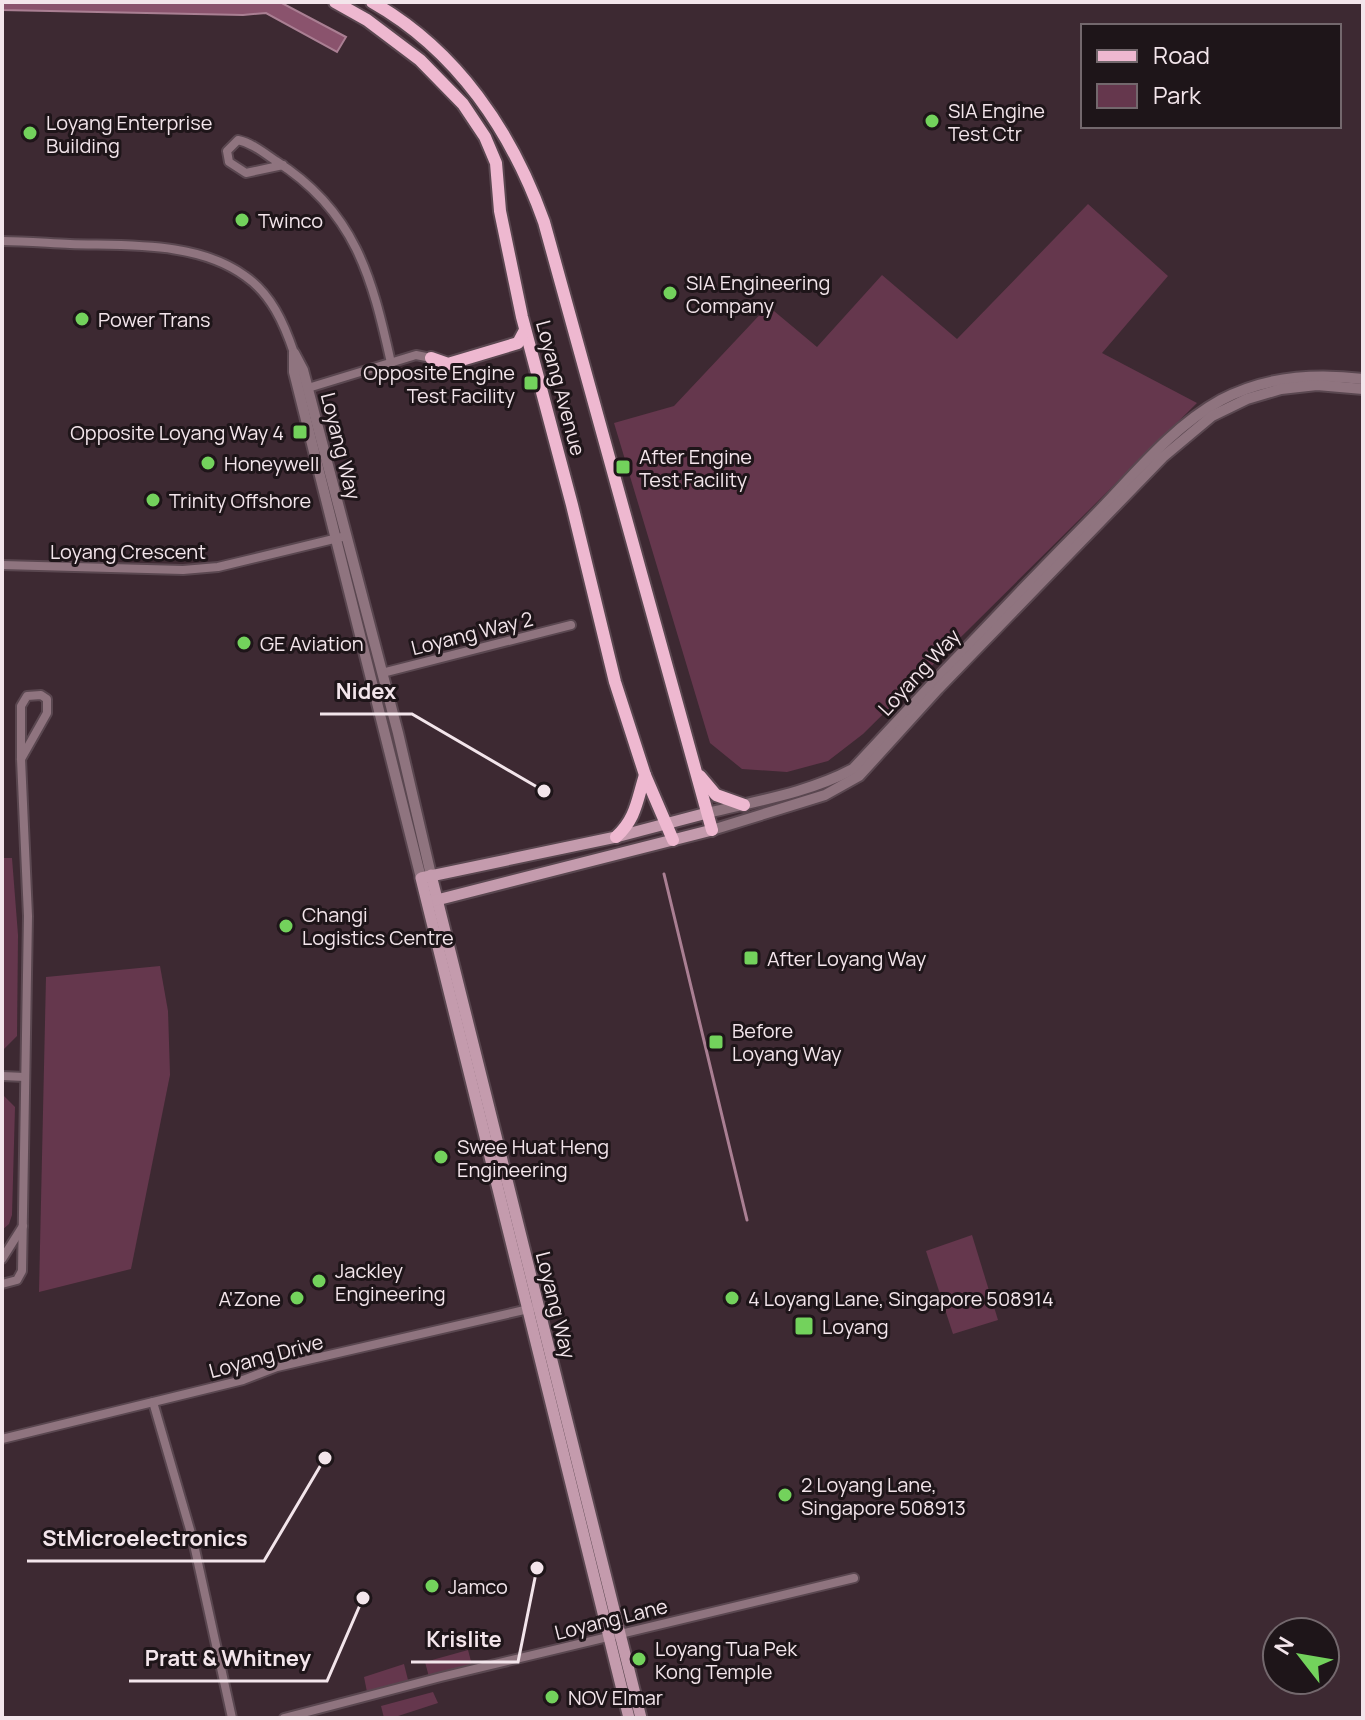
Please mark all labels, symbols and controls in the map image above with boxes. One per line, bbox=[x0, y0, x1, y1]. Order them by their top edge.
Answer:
legend bbox=[1081, 24, 1341, 128]
text: Road bbox=[1153, 38, 1210, 71]
text: Park bbox=[1153, 78, 1202, 111]
place label: SIA Engine Test Ctr bbox=[948, 97, 1045, 147]
place label: Loyang Enterprise Building bbox=[46, 109, 212, 159]
marker: SIA Engine Test Ctr bbox=[923, 112, 941, 130]
marker: Loyang Enterprise Building bbox=[21, 124, 39, 142]
place label: Twinco bbox=[258, 207, 323, 234]
marker: Twinco bbox=[233, 211, 251, 229]
place label: SIA Engineering Company bbox=[686, 269, 830, 319]
marker: SIA Engineering Company bbox=[661, 284, 679, 302]
place label: Power Trans bbox=[98, 306, 211, 333]
marker: Power Trans bbox=[73, 310, 91, 328]
street label: Loyang Avenue bbox=[530, 317, 592, 459]
place label: Opposite Engine Test Facility bbox=[363, 359, 515, 409]
marker: Opposite Engine Test Facility bbox=[522, 374, 540, 392]
street label: Loyang Way bbox=[315, 390, 367, 503]
place label: Opposite Loyang Way 4 bbox=[70, 419, 284, 446]
marker: Opposite Loyang Way 4 bbox=[291, 423, 309, 441]
place label: After Engine Test Facility bbox=[639, 443, 752, 493]
place label: Honeywell bbox=[224, 450, 319, 477]
marker: Honeywell bbox=[199, 454, 217, 472]
marker: After Engine Test Facility bbox=[614, 458, 632, 476]
place label: Trinity Offshore bbox=[169, 487, 311, 514]
marker: Trinity Offshore bbox=[144, 491, 162, 509]
street label: Loyang Crescent bbox=[50, 538, 206, 565]
street label: Loyang Way 2 bbox=[408, 605, 536, 661]
street label: Loyang Way bbox=[872, 622, 967, 721]
place label: GE Aviation bbox=[260, 630, 364, 657]
marker: GE Aviation bbox=[235, 634, 253, 652]
callout: Nidex bbox=[320, 668, 412, 714]
text: Nidex bbox=[336, 676, 396, 706]
place label: Changi Logistics Centre bbox=[302, 901, 454, 951]
marker: Changi Logistics Centre bbox=[277, 917, 295, 935]
place label: After Loyang Way bbox=[767, 945, 927, 972]
marker: After Loyang Way bbox=[742, 949, 760, 967]
place label: Before Loyang Way bbox=[732, 1017, 842, 1067]
marker: Before Loyang Way bbox=[707, 1033, 725, 1051]
place label: Swee Huat Heng Engineering bbox=[457, 1133, 609, 1183]
marker: Swee Huat Heng Engineering bbox=[432, 1148, 450, 1166]
street label: Loyang Way bbox=[530, 1249, 582, 1362]
place label: Jackley Engineering bbox=[335, 1257, 446, 1307]
marker: Jackley Engineering bbox=[310, 1272, 328, 1290]
place label: A'Zone bbox=[218, 1285, 281, 1312]
place label: 4 Loyang Lane, Singapore 508914 bbox=[748, 1285, 1054, 1312]
marker: A'Zone bbox=[288, 1289, 306, 1307]
marker: 4 Loyang Lane, Singapore 508914 bbox=[723, 1289, 741, 1307]
place label: Loyang bbox=[822, 1313, 889, 1340]
marker: Loyang bbox=[793, 1315, 815, 1337]
street label: Loyang Drive bbox=[206, 1328, 326, 1384]
place label: 2 Loyang Lane, Singapore 508913 bbox=[801, 1471, 966, 1521]
marker: 2 Loyang Lane, Singapore 508913 bbox=[776, 1486, 794, 1504]
callout: StMicroelectronics bbox=[27, 1515, 264, 1561]
text: StMicroelectronics bbox=[42, 1523, 248, 1553]
place label: Jamco bbox=[448, 1573, 508, 1600]
marker: Jamco bbox=[423, 1577, 441, 1595]
street label: Loyang Lane bbox=[552, 1592, 670, 1646]
callout: Krislite bbox=[411, 1616, 518, 1662]
north arrow bbox=[1261, 1616, 1341, 1696]
text: Krislite bbox=[426, 1624, 502, 1654]
text: N bbox=[1267, 1631, 1301, 1660]
callout: Pratt & Whitney bbox=[129, 1635, 327, 1681]
place label: Loyang Tua Pek Kong Temple bbox=[655, 1635, 798, 1685]
text: Pratt & Whitney bbox=[145, 1643, 312, 1673]
marker: Loyang Tua Pek Kong Temple bbox=[630, 1650, 648, 1668]
place label: NOV Elmar bbox=[568, 1684, 663, 1711]
marker: NOV Elmar bbox=[543, 1688, 561, 1706]

